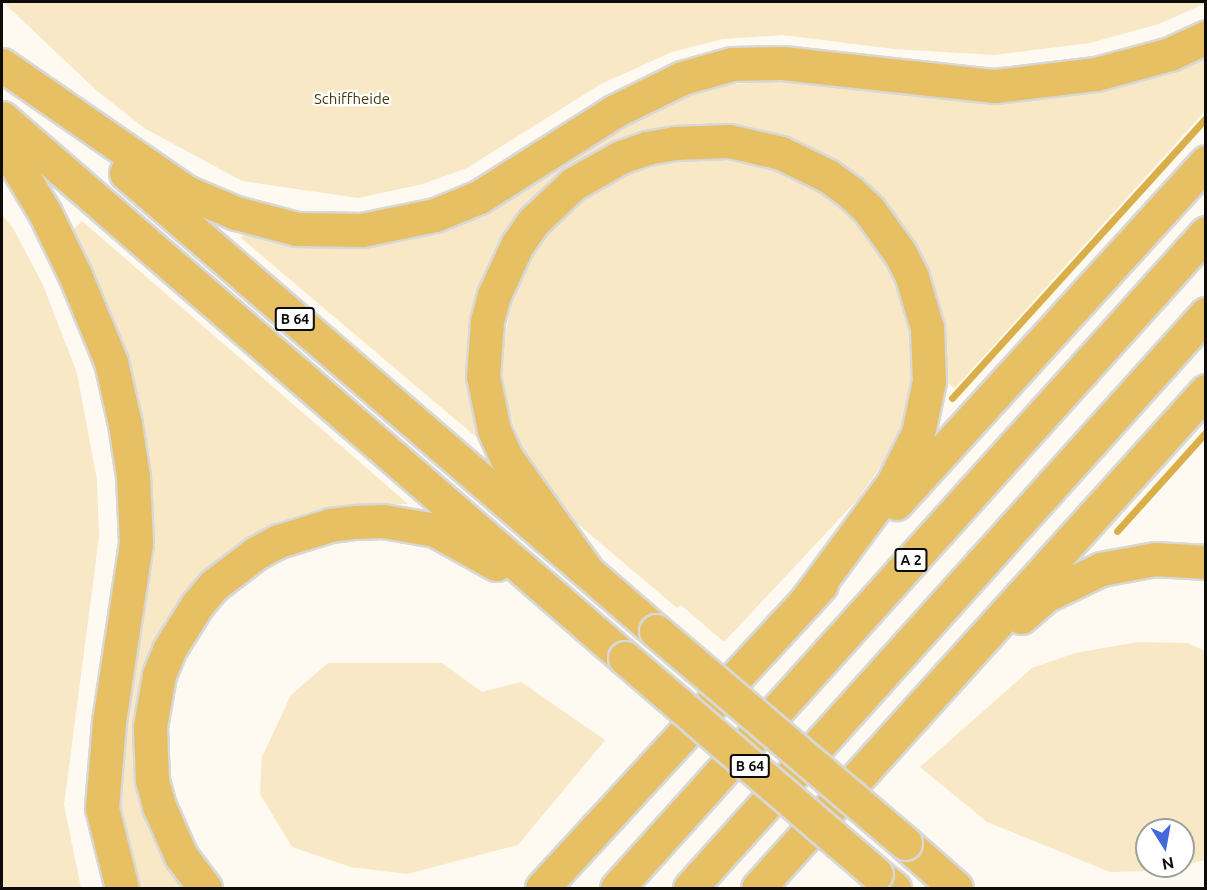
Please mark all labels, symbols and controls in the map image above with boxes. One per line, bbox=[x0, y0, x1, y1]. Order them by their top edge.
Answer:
park label: Schiffheide bbox=[314, 90, 390, 108]
road number: B 64 bbox=[274, 308, 316, 330]
road number: A 2 bbox=[893, 549, 929, 571]
road number: B 64 bbox=[729, 755, 771, 777]
north arrow bbox=[1135, 818, 1195, 878]
text: N bbox=[1160, 854, 1176, 874]

